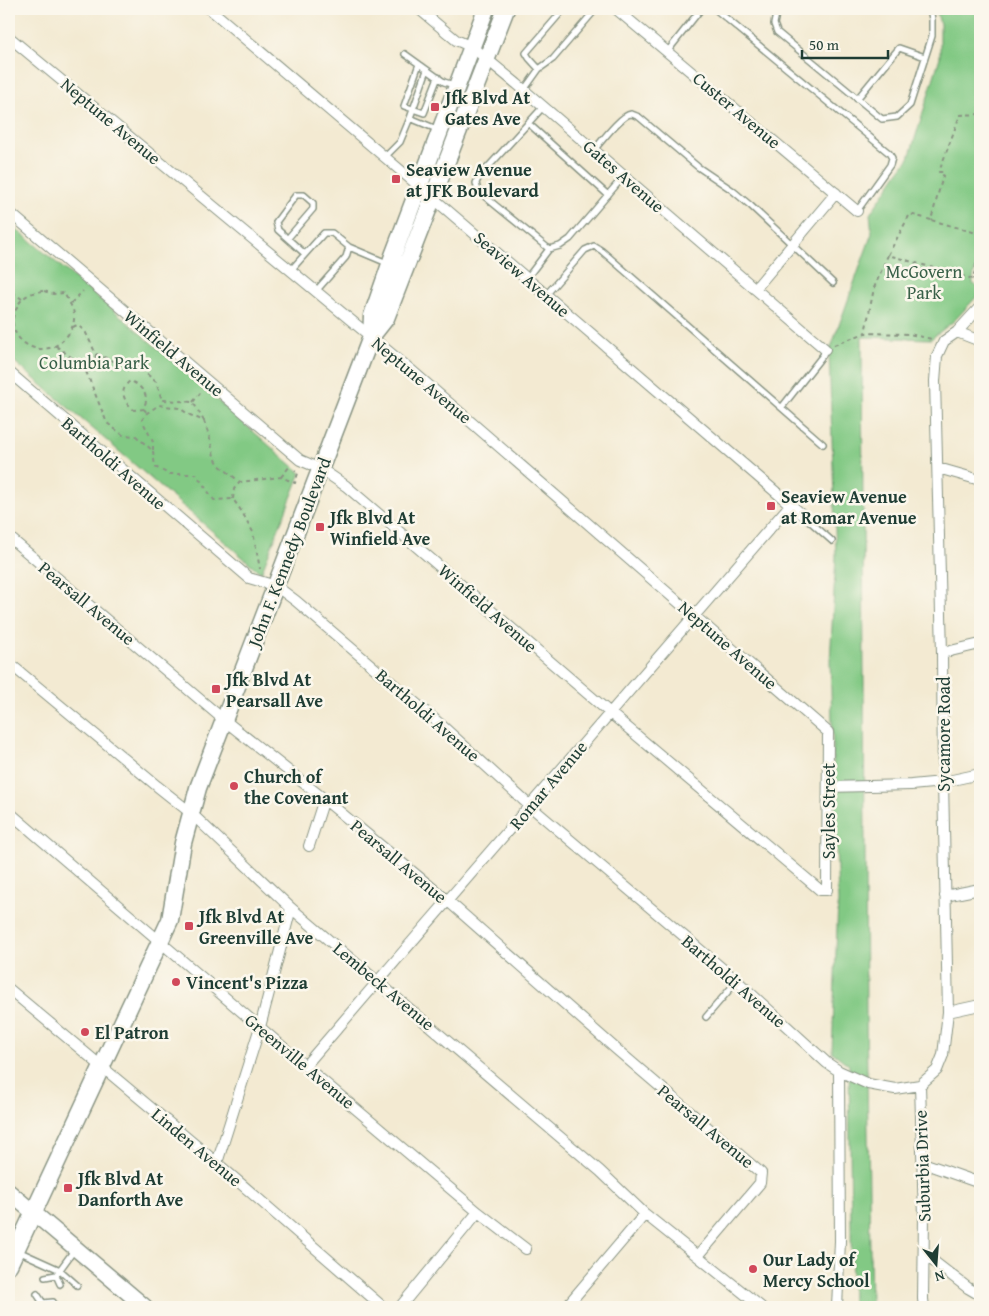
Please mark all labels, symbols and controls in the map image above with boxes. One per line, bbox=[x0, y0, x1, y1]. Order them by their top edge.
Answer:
scale bar bbox=[802, 28, 888, 60]
text: 50 m bbox=[809, 34, 840, 55]
street label: Custer Avenue bbox=[687, 65, 787, 155]
street label: Neptune Avenue bbox=[55, 71, 167, 171]
place label: Jfk Blvd At Gates Ave bbox=[442, 84, 530, 132]
marker: Jfk Blvd At Gates Ave bbox=[429, 101, 441, 113]
street label: Gates Avenue bbox=[577, 133, 671, 219]
place label: Seaview Avenue at JFK Boulevard bbox=[406, 156, 539, 204]
marker: Seaview Avenue at JFK Boulevard bbox=[390, 173, 402, 185]
street label: Seaview Avenue bbox=[468, 224, 576, 324]
park label: McGovern Park bbox=[886, 258, 962, 306]
street label: Winfield Avenue bbox=[118, 303, 230, 403]
street label: Neptune Avenue bbox=[366, 330, 478, 430]
park label: Columbia Park bbox=[39, 349, 150, 376]
street label: Bartholdi Avenue bbox=[56, 410, 172, 516]
street label: John F. Kennedy Boulevard bbox=[240, 453, 338, 653]
place label: Seaview Avenue at Romar Avenue bbox=[781, 483, 917, 531]
marker: Seaview Avenue at Romar Avenue bbox=[765, 500, 777, 512]
place label: Jfk Blvd At Winfield Ave bbox=[327, 504, 431, 552]
marker: Jfk Blvd At Winfield Ave bbox=[314, 521, 326, 533]
street label: Pearsall Avenue bbox=[33, 554, 141, 652]
street label: Winfield Avenue bbox=[432, 557, 544, 659]
street label: Neptune Avenue bbox=[672, 594, 784, 696]
street label: Bartholdi Avenue bbox=[370, 662, 486, 768]
place label: Jfk Blvd At Pearsall Ave bbox=[223, 666, 323, 714]
street label: Sycamore Road bbox=[930, 676, 957, 792]
marker: Jfk Blvd At Pearsall Ave bbox=[210, 683, 222, 695]
street label: Romar Avenue bbox=[502, 734, 594, 836]
street label: Sayles Street bbox=[815, 762, 842, 859]
place label: Church of the Covenant bbox=[244, 763, 349, 811]
marker: Church of the Covenant bbox=[228, 780, 240, 792]
street label: Pearsall Avenue bbox=[345, 812, 453, 910]
place label: Jfk Blvd At Greenville Ave bbox=[196, 903, 313, 951]
marker: Jfk Blvd At Greenville Ave bbox=[183, 920, 195, 932]
street label: Bartholdi Avenue bbox=[676, 928, 792, 1034]
street label: Lembeck Avenue bbox=[327, 935, 441, 1037]
place label: Vincent's Pizza bbox=[186, 969, 309, 996]
marker: Vincent's Pizza bbox=[170, 976, 182, 988]
street label: Greenville Avenue bbox=[239, 1007, 361, 1115]
place label: El Patron bbox=[95, 1019, 169, 1046]
marker: El Patron bbox=[79, 1026, 91, 1038]
street label: Pearsall Avenue bbox=[652, 1077, 760, 1175]
street label: Linden Avenue bbox=[146, 1101, 248, 1193]
street label: Suburbia Drive bbox=[907, 1109, 937, 1223]
place label: Jfk Blvd At Danforth Ave bbox=[75, 1165, 184, 1213]
marker: Jfk Blvd At Danforth Ave bbox=[62, 1182, 74, 1194]
north arrow bbox=[912, 1238, 962, 1288]
place label: Our Lady of Mercy School bbox=[763, 1246, 870, 1294]
marker: Our Lady of Mercy School bbox=[747, 1263, 759, 1275]
text: N bbox=[932, 1266, 947, 1288]

